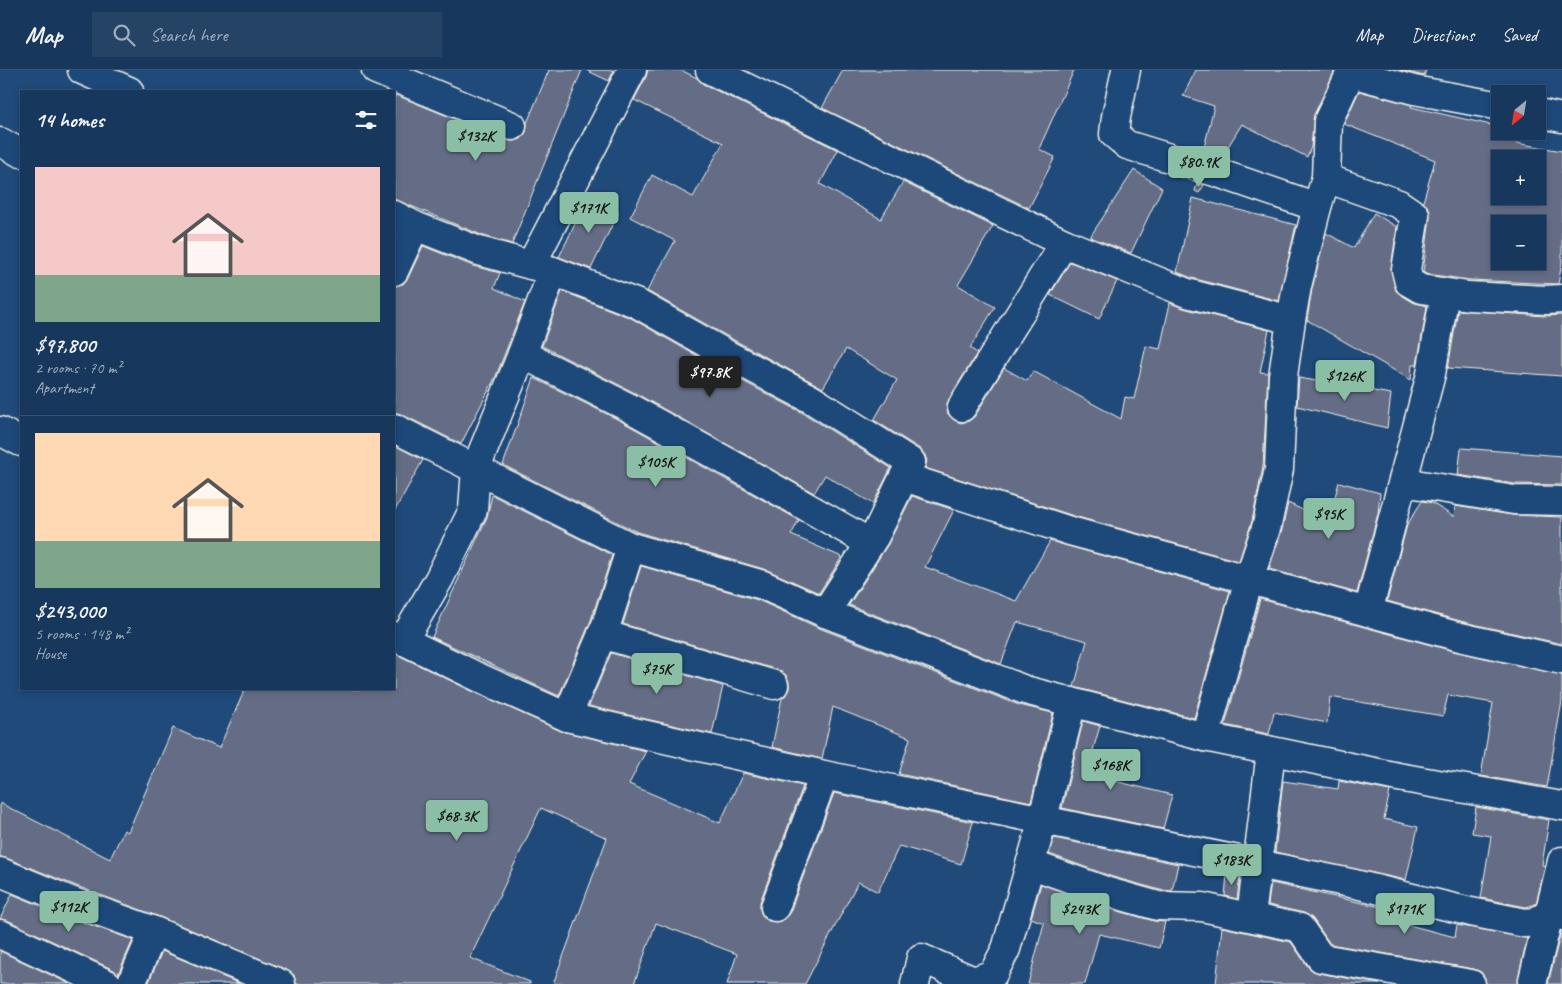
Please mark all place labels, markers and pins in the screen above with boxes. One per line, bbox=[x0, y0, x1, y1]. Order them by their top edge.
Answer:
pin: $132K bbox=[441, 119, 511, 162]
pin: $80.9K bbox=[1158, 146, 1240, 188]
pin: $171K bbox=[554, 191, 624, 234]
pin: $97.8K bbox=[669, 356, 751, 398]
pin: $126K bbox=[1310, 360, 1380, 402]
pin: $105K bbox=[621, 446, 691, 488]
pin: $95K bbox=[1299, 498, 1359, 540]
pin: $75K bbox=[627, 652, 687, 695]
pin: $168K bbox=[1076, 748, 1146, 791]
pin: $68.3K bbox=[416, 800, 498, 842]
pin: $183K bbox=[1197, 844, 1267, 886]
pin: $112K bbox=[34, 890, 104, 933]
pin: $243K bbox=[1045, 892, 1115, 935]
pin: $171K bbox=[1370, 892, 1440, 935]

